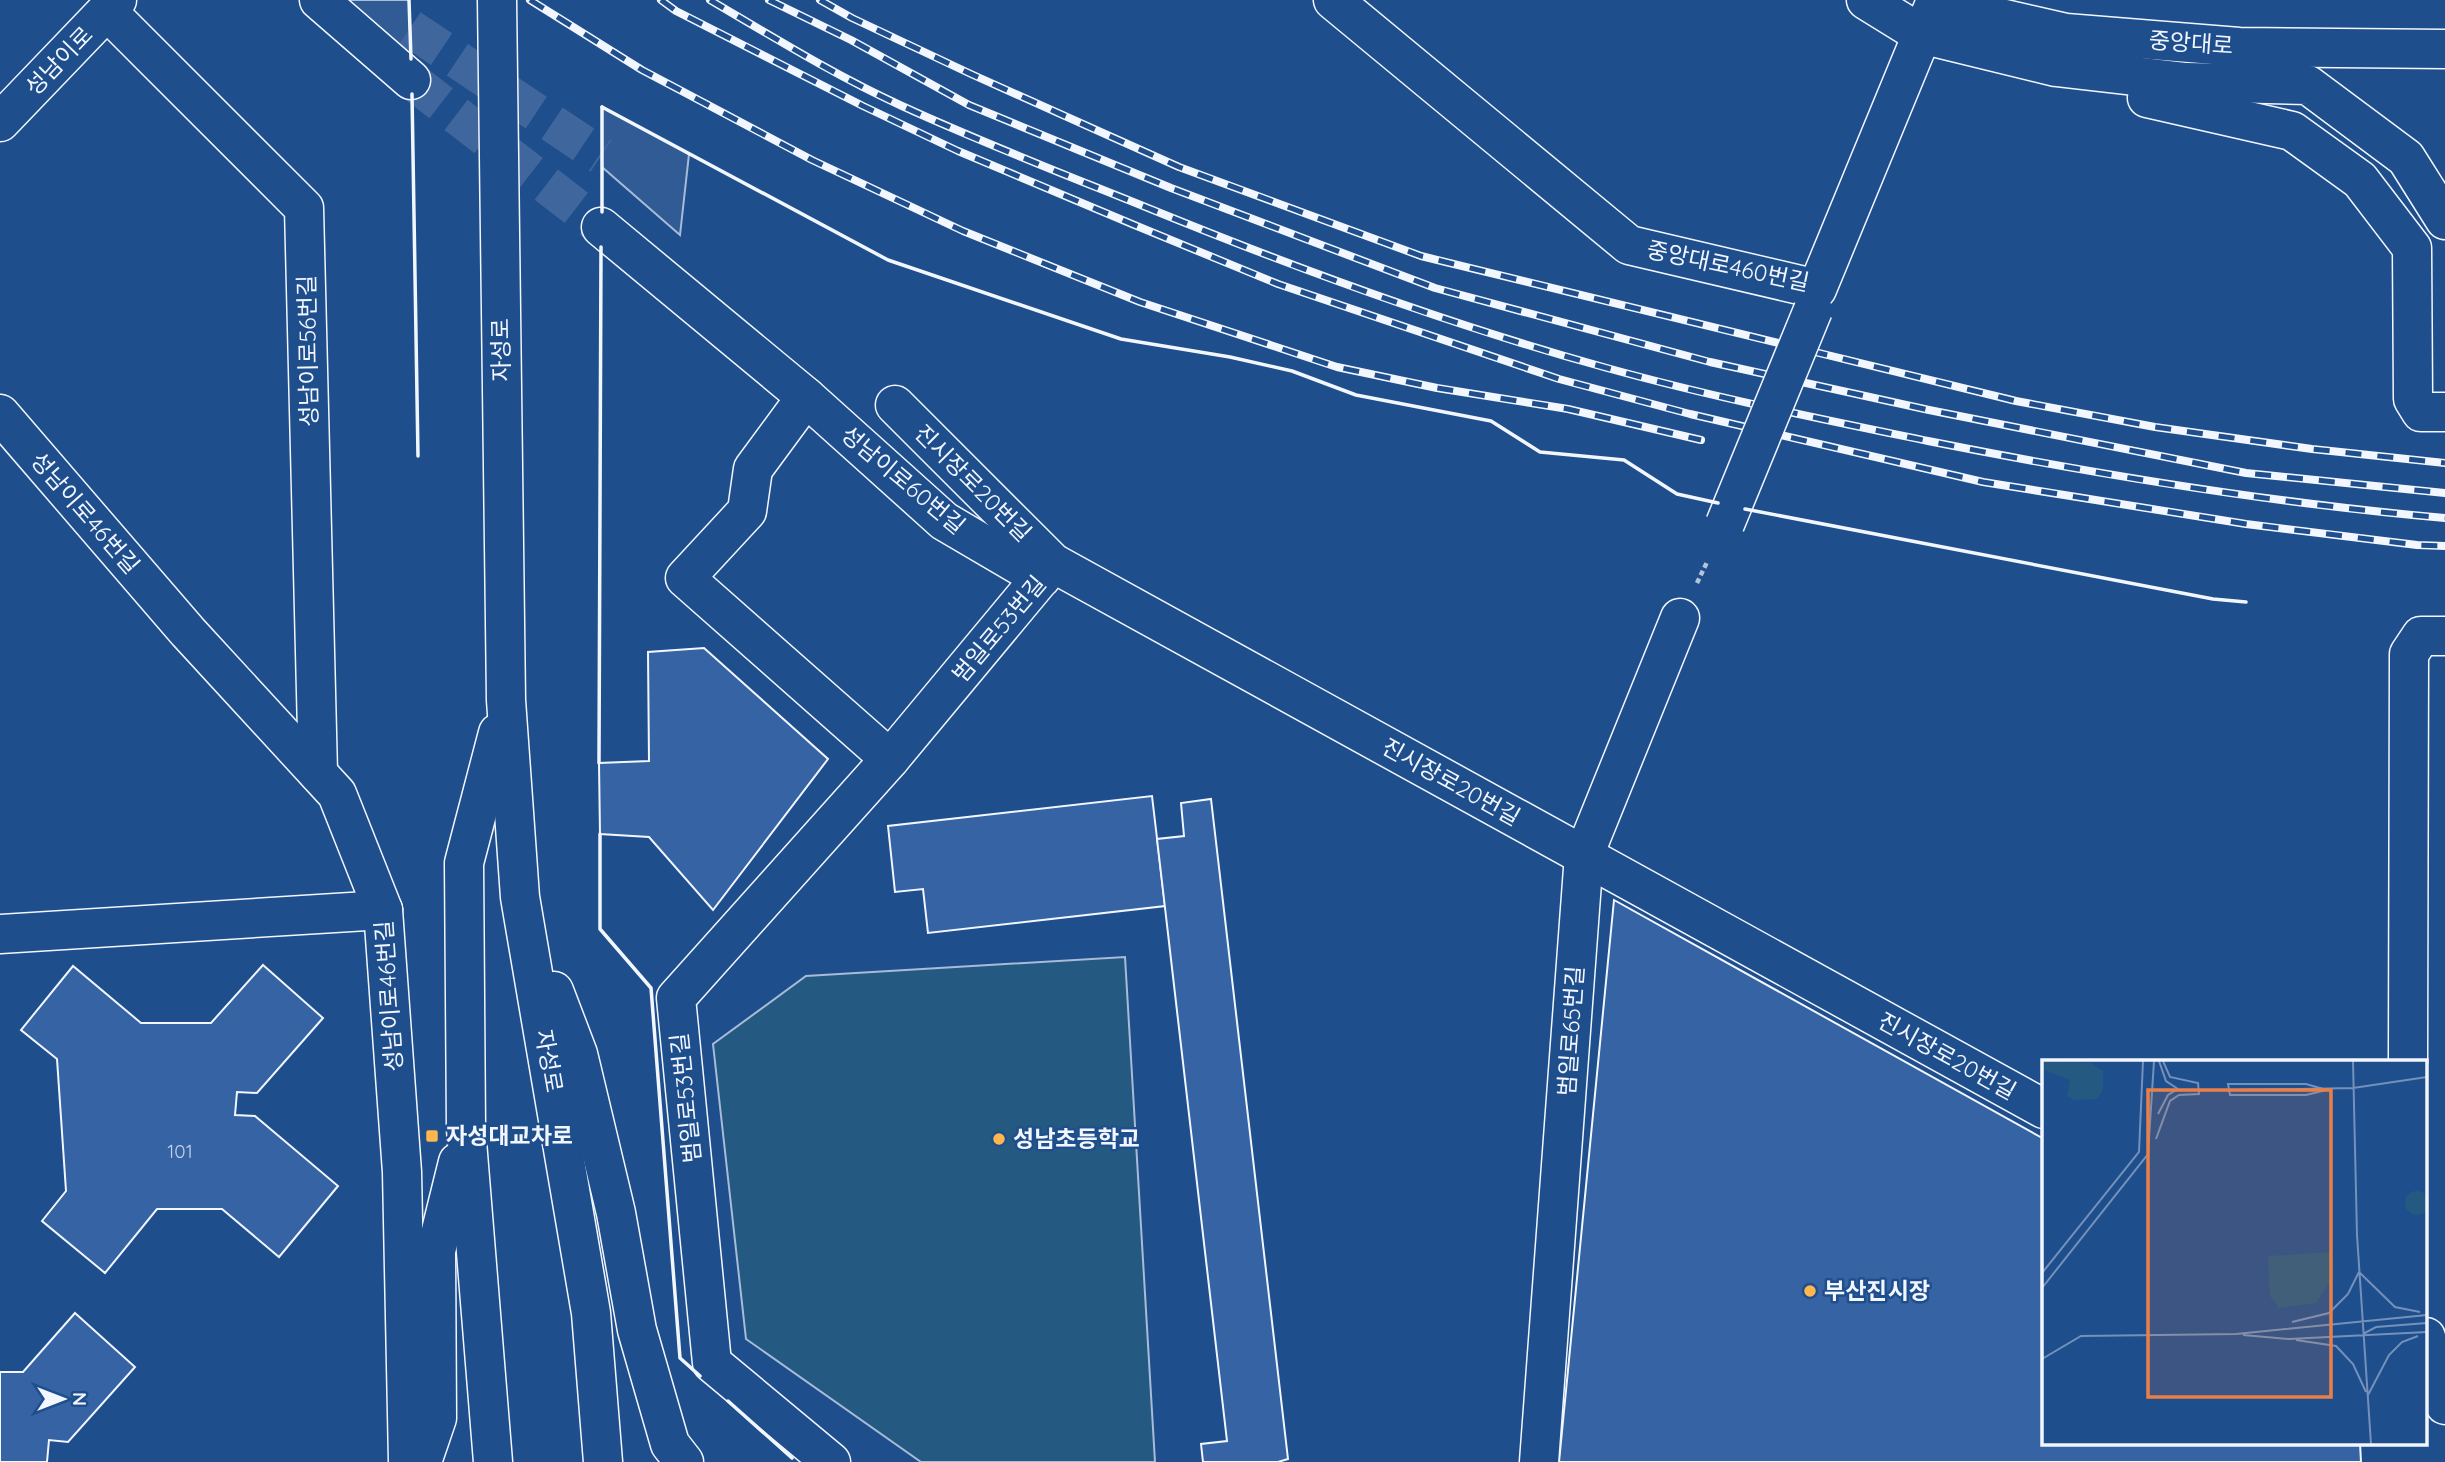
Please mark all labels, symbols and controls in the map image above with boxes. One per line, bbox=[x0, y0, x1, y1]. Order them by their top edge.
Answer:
street label: 성남이로 bbox=[19, 20, 98, 101]
street label: 중앙대로 bbox=[2148, 25, 2234, 60]
street label: 중앙대로460번길 bbox=[1644, 234, 1812, 297]
street label: 성남이로56번길 bbox=[292, 275, 323, 427]
street label: 자성로 bbox=[485, 318, 516, 382]
street label: 진시장로20번길 bbox=[909, 418, 1038, 547]
street label: 성남이로60번길 bbox=[835, 419, 971, 540]
street label: 성남이로46번길 bbox=[25, 446, 146, 579]
street label: 범일로53번길 bbox=[946, 569, 1052, 688]
street label: 진시장로20번길 bbox=[1377, 732, 1525, 831]
street label: 성남이로46번길 bbox=[369, 919, 408, 1073]
street label: 범일로65번길 bbox=[1551, 965, 1590, 1097]
street label: 진시장로20번길 bbox=[1873, 1006, 2021, 1105]
street label: 자성로 bbox=[530, 1027, 569, 1095]
street label: 범일로53번길 bbox=[664, 1032, 707, 1164]
inset map bbox=[2042, 1060, 2428, 1444]
place label: 자성대교차로 bbox=[446, 1121, 573, 1150]
place label: 성남초등학교 bbox=[1013, 1124, 1140, 1153]
marker: 자성대교차로 bbox=[424, 1128, 440, 1144]
marker: 성남초등학교 bbox=[991, 1131, 1007, 1147]
house number: 101 bbox=[167, 1139, 193, 1163]
place label: 부산진시장 bbox=[1824, 1276, 1930, 1305]
marker: 부산진시장 bbox=[1802, 1283, 1818, 1299]
north arrow bbox=[28, 1364, 98, 1434]
text: N bbox=[68, 1392, 92, 1406]

